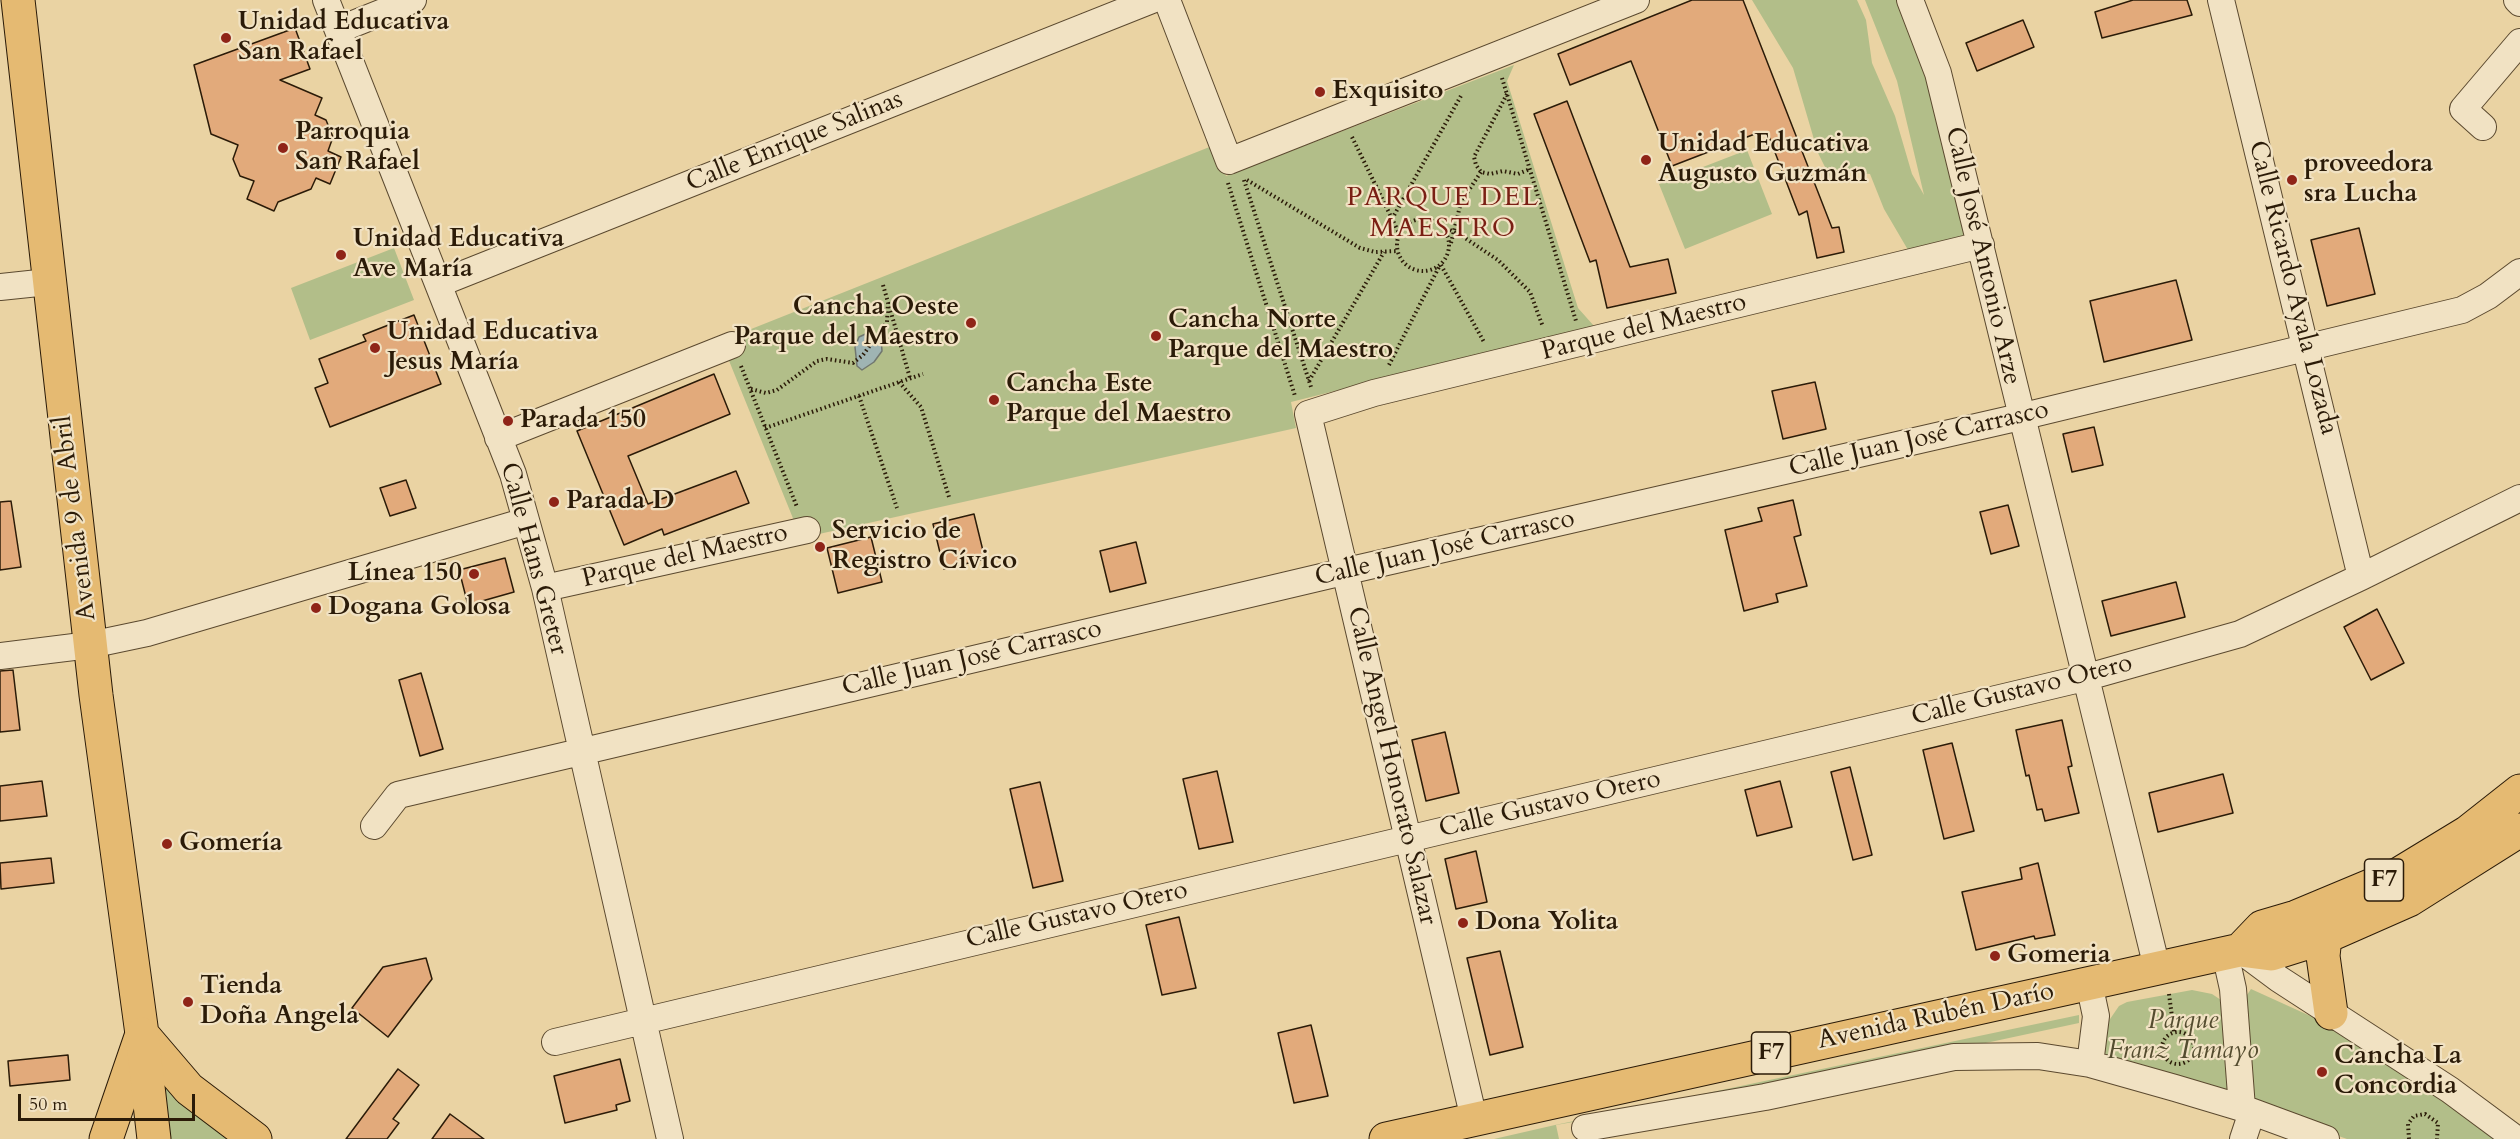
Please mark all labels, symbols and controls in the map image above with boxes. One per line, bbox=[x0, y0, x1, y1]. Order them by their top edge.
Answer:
place label: Unidad Educativa San Rafael bbox=[238, 7, 449, 68]
marker: Unidad Educativa San Rafael bbox=[219, 31, 233, 45]
place label: Exquisito bbox=[1332, 76, 1443, 108]
street label: Calle Enrique Salinas bbox=[682, 84, 908, 200]
marker: Exquisito bbox=[1313, 85, 1327, 99]
place label: Parroquia San Rafael bbox=[295, 117, 420, 178]
street label: Calle José Antonio Arze bbox=[1937, 124, 2027, 388]
place label: Unidad Educativa Augusto Guzmán bbox=[1658, 129, 1869, 190]
street label: Calle Ricardo Ayala Lozada bbox=[2240, 138, 2344, 438]
marker: Parroquia San Rafael bbox=[276, 141, 290, 155]
place label: proveedora sra Lucha bbox=[2304, 149, 2433, 210]
marker: Unidad Educativa Augusto Guzmán bbox=[1639, 153, 1653, 167]
marker: proveedora sra Lucha bbox=[2285, 173, 2299, 187]
district label: PARQUE DEL MAESTRO bbox=[1346, 183, 1540, 246]
place label: Unidad Educativa Ave María bbox=[353, 224, 564, 286]
marker: Unidad Educativa Ave María bbox=[334, 248, 348, 262]
street label: Parque del Maestro bbox=[1538, 287, 1750, 369]
place label: Cancha Oeste Parque del Maestro bbox=[734, 292, 959, 354]
place label: Cancha Norte Parque del Maestro bbox=[1168, 305, 1393, 366]
marker: Cancha Oeste Parque del Maestro bbox=[964, 316, 978, 330]
place label: Unidad Educativa Jesus María bbox=[387, 317, 598, 378]
marker: Cancha Norte Parque del Maestro bbox=[1149, 329, 1163, 343]
marker: Unidad Educativa Jesus María bbox=[368, 341, 382, 355]
place label: Cancha Este Parque del Maestro bbox=[1006, 369, 1231, 430]
marker: Cancha Este Parque del Maestro bbox=[987, 393, 1001, 407]
street label: Calle Juan José Carrasco bbox=[1786, 395, 2052, 485]
place label: Parada 150 bbox=[520, 405, 646, 437]
street label: Avenida 9 de Abril bbox=[48, 414, 104, 622]
marker: Parada 150 bbox=[501, 414, 515, 428]
street label: Calle Hans Greter bbox=[492, 459, 574, 659]
place label: Parada D bbox=[566, 486, 674, 518]
marker: Parada D bbox=[547, 495, 561, 509]
street label: Calle Juan José Carrasco bbox=[1312, 504, 1578, 594]
place label: Servicio de Registro Cívico bbox=[832, 516, 1017, 578]
street label: Parque del Maestro bbox=[579, 518, 791, 596]
marker: Servicio de Registro Cívico bbox=[813, 540, 827, 554]
place label: Línea 150 bbox=[348, 558, 462, 590]
marker: Línea 150 bbox=[467, 567, 481, 581]
place label: Dogana Golosa bbox=[328, 592, 511, 624]
marker: Dogana Golosa bbox=[309, 601, 323, 615]
street label: Calle Angel Honorato Salazar bbox=[1339, 604, 1443, 928]
street label: Calle Juan José Carrasco bbox=[839, 614, 1105, 704]
street label: Calle Gustavo Otero bbox=[1908, 648, 2136, 734]
street label: Calle Gustavo Otero bbox=[1436, 764, 1664, 846]
place label: Gomería bbox=[179, 828, 283, 860]
marker: Gomería bbox=[160, 837, 174, 851]
road number: F7 bbox=[2364, 859, 2404, 901]
street label: Calle Gustavo Otero bbox=[963, 875, 1191, 957]
place label: Dona Yolita bbox=[1475, 907, 1618, 939]
marker: Dona Yolita bbox=[1456, 916, 1470, 930]
place label: Gomeria bbox=[2007, 940, 2111, 972]
marker: Gomeria bbox=[1988, 949, 2002, 963]
place label: Tienda Doña Angela bbox=[200, 971, 359, 1032]
street label: Avenida Rubén Darío bbox=[1815, 977, 2057, 1057]
marker: Tienda Doña Angela bbox=[181, 995, 195, 1009]
park label: Parque Franz Tamayo bbox=[2108, 1006, 2258, 1068]
road number: F7 bbox=[1752, 1032, 1790, 1074]
place label: Cancha La Concordia bbox=[2334, 1041, 2462, 1102]
marker: Cancha La Concordia bbox=[2315, 1065, 2329, 1079]
scale bar bbox=[21, 1082, 198, 1120]
text: 50 m bbox=[29, 1092, 68, 1117]

